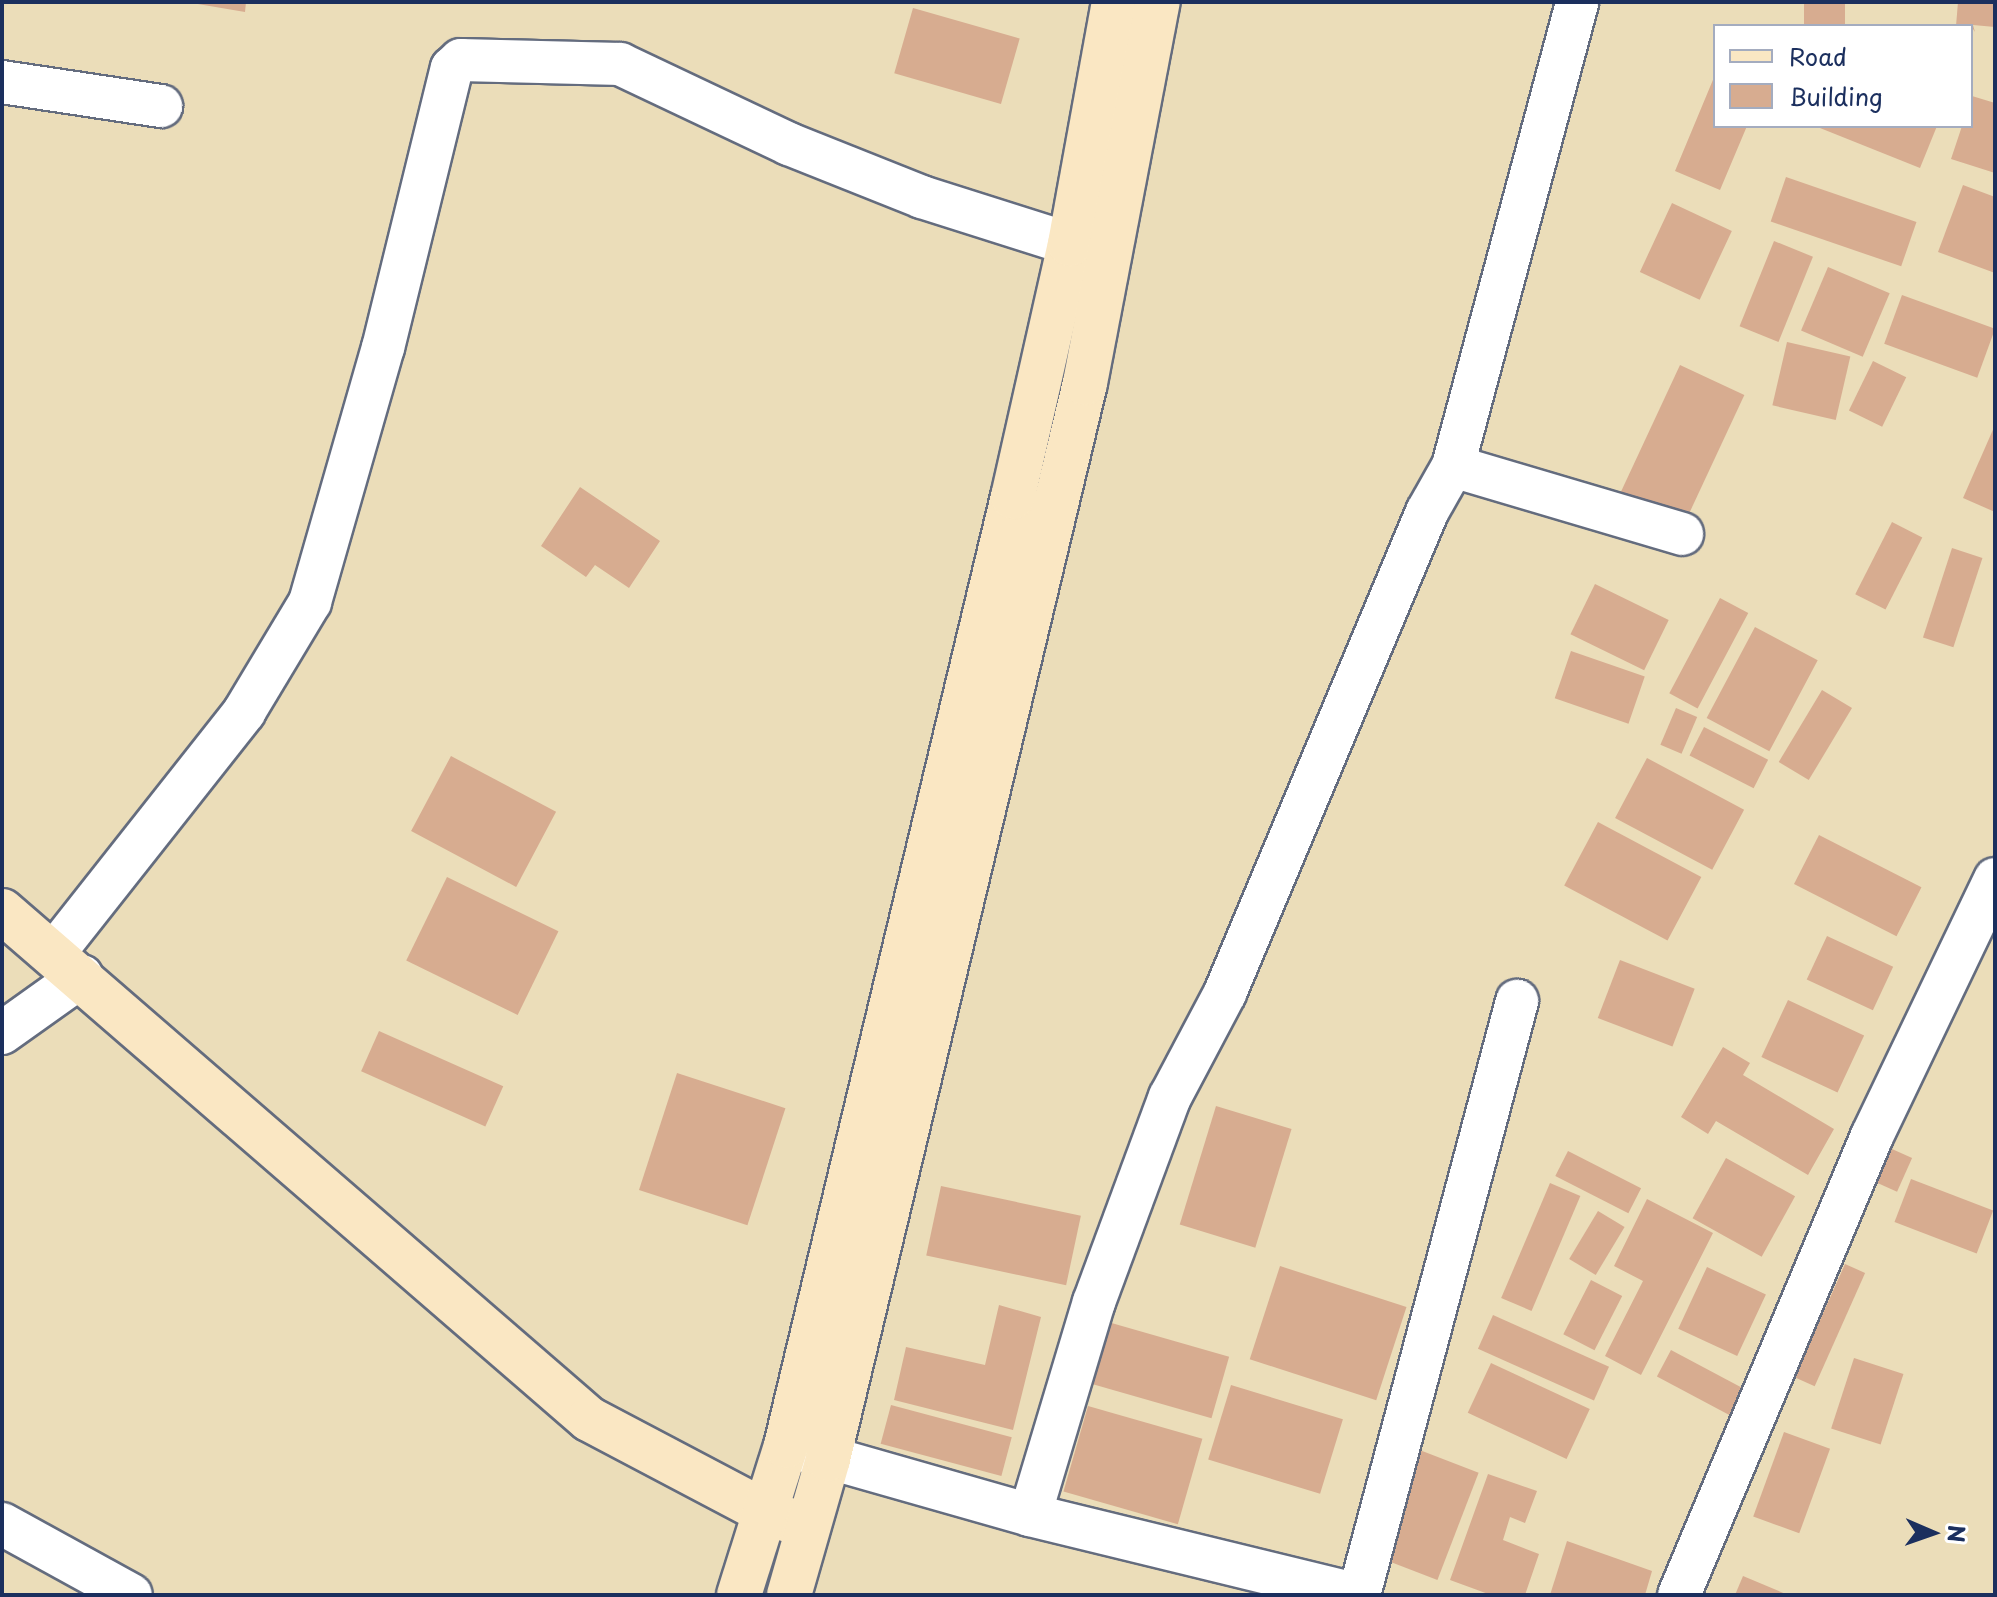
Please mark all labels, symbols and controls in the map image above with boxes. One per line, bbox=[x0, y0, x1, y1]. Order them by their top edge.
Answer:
legend bbox=[1713, 24, 1973, 128]
text: Road bbox=[1789, 38, 1847, 74]
text: Building bbox=[1789, 78, 1883, 114]
north arrow bbox=[1893, 1493, 1973, 1573]
text: N bbox=[1941, 1525, 1974, 1543]

